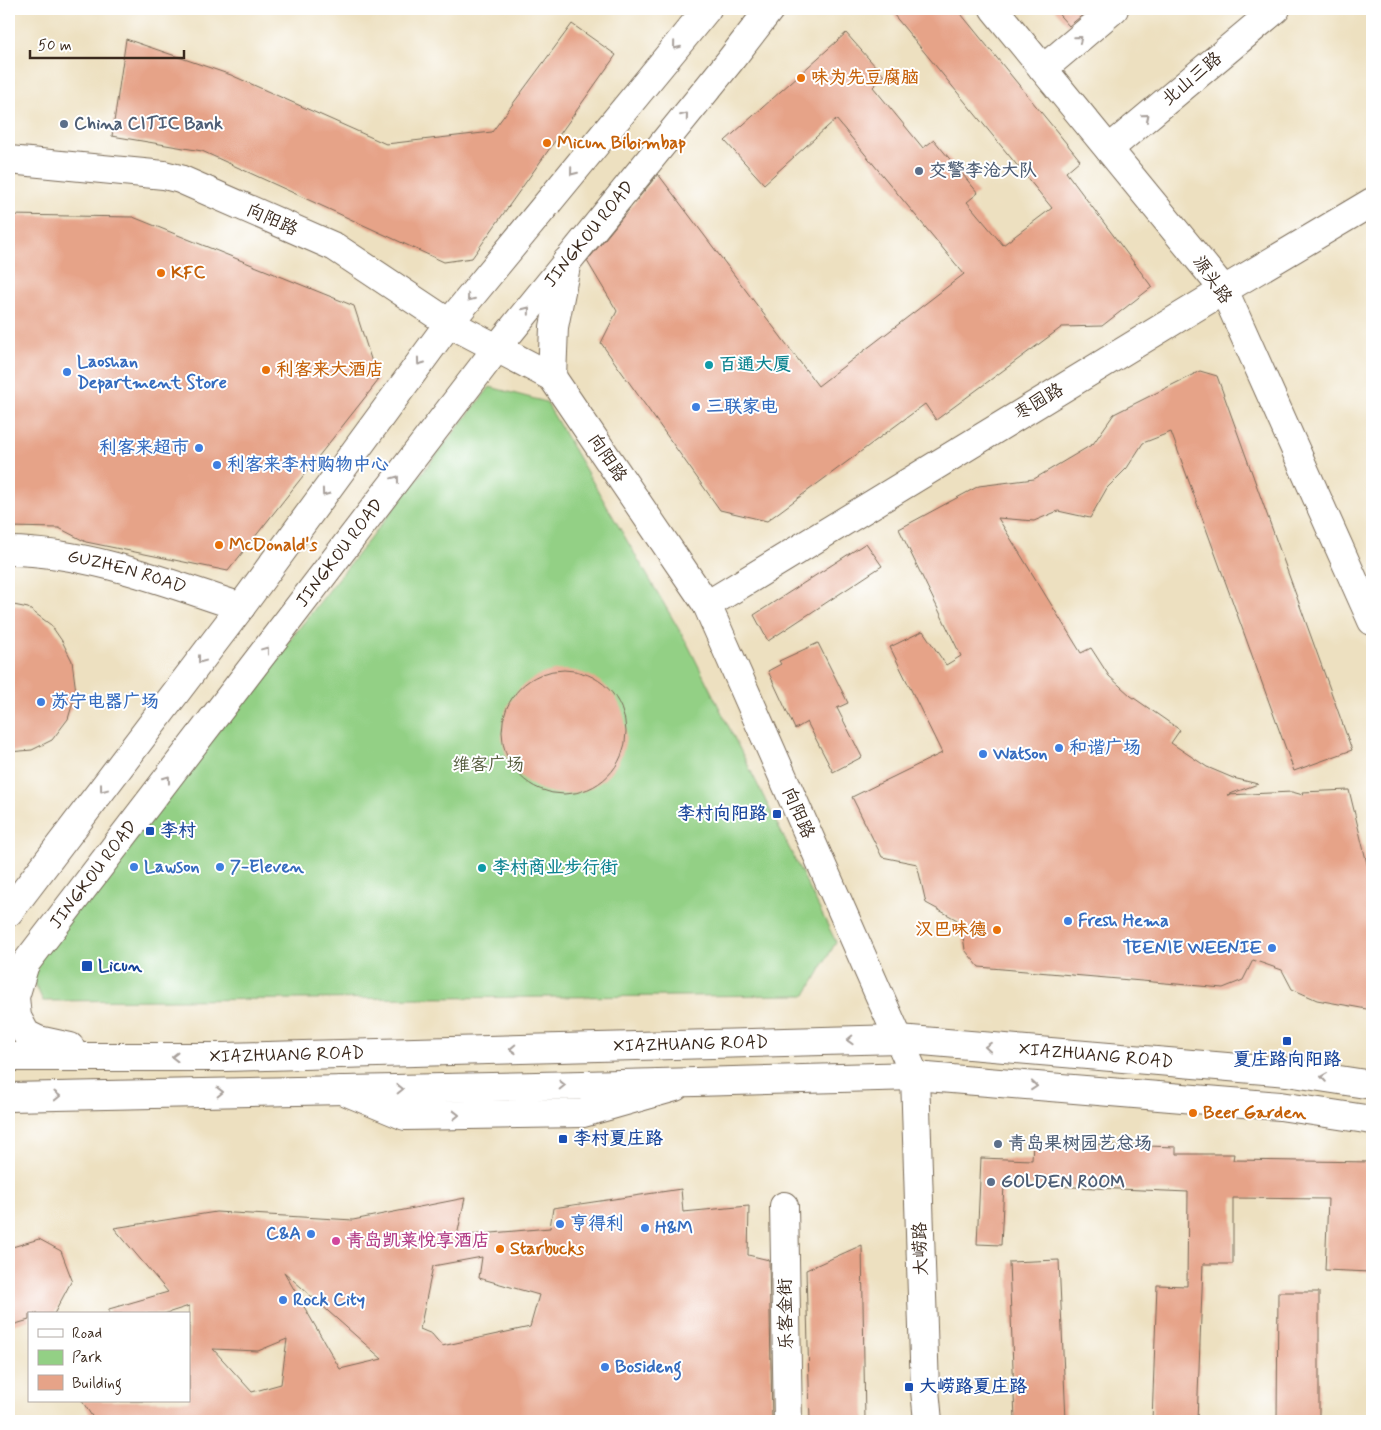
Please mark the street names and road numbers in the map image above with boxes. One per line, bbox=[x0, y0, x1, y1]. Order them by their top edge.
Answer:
street label: 北山三路 bbox=[1157, 47, 1227, 111]
street label: JINGKOU ROAD bbox=[539, 176, 640, 293]
street label: 向阳路 bbox=[242, 198, 302, 242]
street label: 源头路 bbox=[1187, 251, 1237, 309]
street label: 枣园路 bbox=[1010, 378, 1068, 426]
street label: 向阳路 bbox=[582, 429, 632, 487]
street label: JINGKOU ROAD bbox=[291, 494, 389, 612]
street label: GUZHEN ROAD bbox=[65, 545, 189, 600]
street label: 向阳路 bbox=[776, 783, 820, 843]
street label: JINGKOU ROAD bbox=[44, 815, 143, 934]
street label: XIAZHUANG ROAD bbox=[613, 1030, 769, 1059]
street label: XIAZHUANG ROAD bbox=[1018, 1037, 1174, 1074]
street label: XIAZHUANG ROAD bbox=[210, 1041, 365, 1069]
street label: 大崂路 bbox=[908, 1222, 934, 1276]
street label: 乐客金街 bbox=[773, 1278, 799, 1350]

